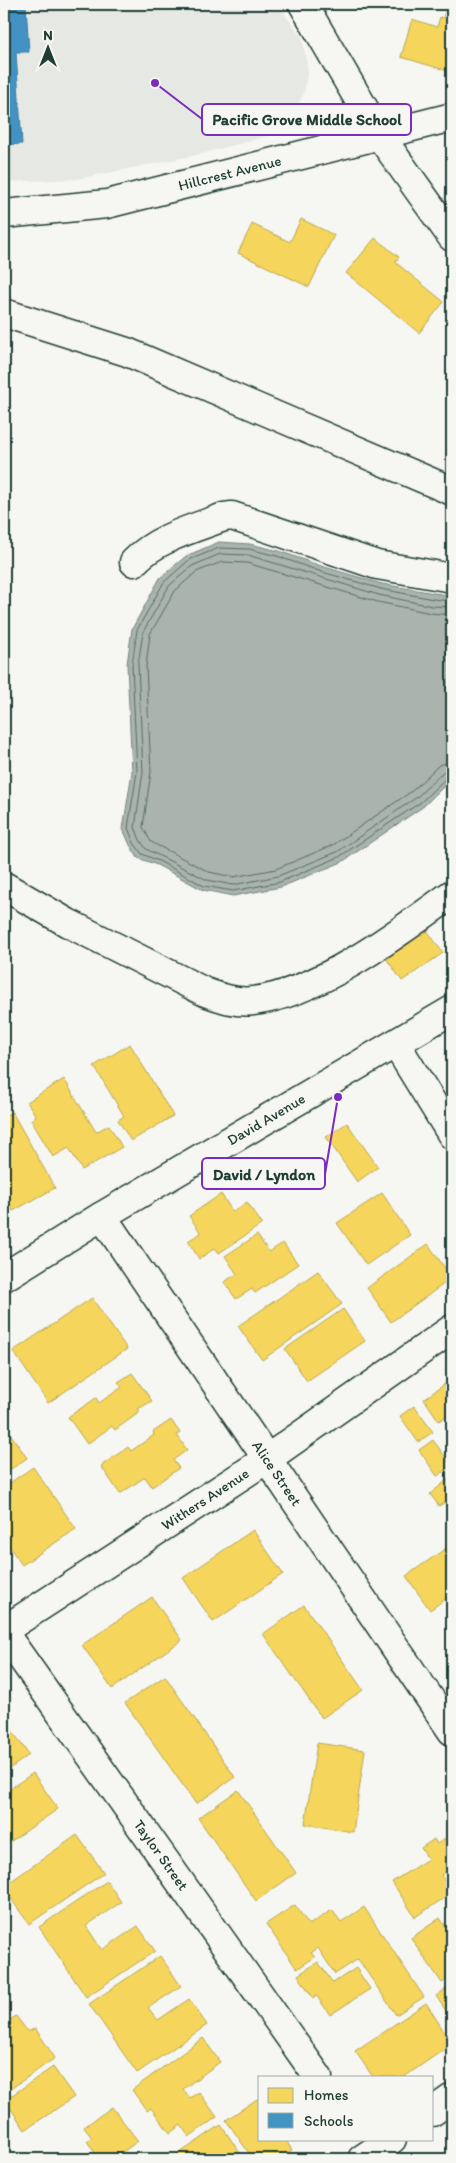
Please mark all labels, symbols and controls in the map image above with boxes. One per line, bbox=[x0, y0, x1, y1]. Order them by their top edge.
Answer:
north arrow bbox=[22, 22, 72, 72]
text: N bbox=[43, 27, 53, 44]
callout: Pacific Grove Middle School bbox=[202, 104, 411, 135]
text: Pacific Grove Middle School bbox=[212, 110, 402, 129]
street label: Hillcrest Avenue bbox=[176, 151, 283, 195]
street label: David Avenue bbox=[224, 1089, 309, 1149]
callout: David / Lyndon bbox=[202, 1158, 325, 1189]
text: David / Lyndon bbox=[213, 1165, 316, 1185]
street label: Alice Street bbox=[248, 1437, 306, 1510]
street label: Withers Avenue bbox=[158, 1464, 252, 1534]
street label: Taylor Street bbox=[130, 1816, 192, 1894]
legend bbox=[258, 2076, 434, 2140]
text: Homes bbox=[304, 2086, 349, 2104]
text: Schools bbox=[304, 2112, 354, 2130]

